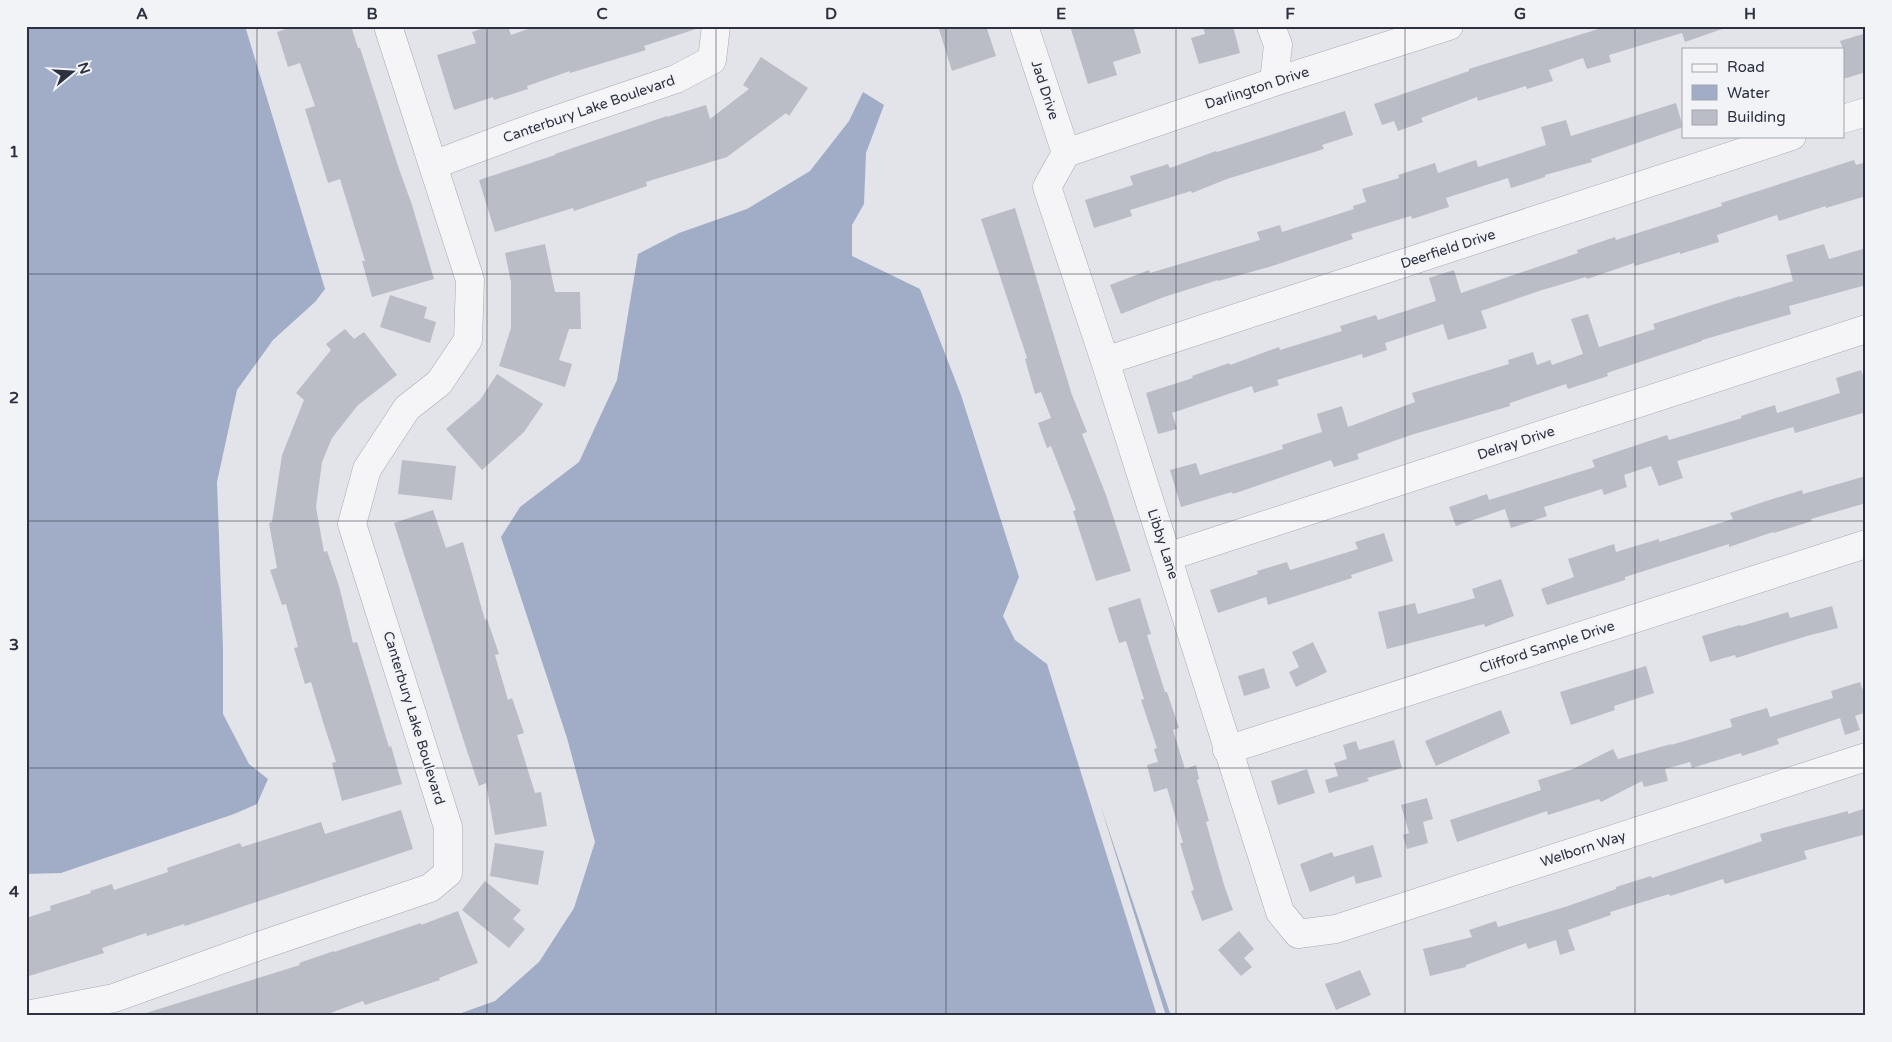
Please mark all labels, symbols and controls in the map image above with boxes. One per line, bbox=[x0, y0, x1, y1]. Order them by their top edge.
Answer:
text: A bbox=[136, 4, 148, 24]
text: B bbox=[366, 4, 378, 24]
text: C bbox=[596, 4, 608, 24]
text: D bbox=[825, 4, 837, 24]
text: E bbox=[1056, 4, 1066, 24]
text: F bbox=[1285, 4, 1295, 24]
text: G bbox=[1514, 4, 1526, 24]
text: H bbox=[1744, 4, 1756, 24]
north arrow bbox=[48, 48, 98, 98]
legend bbox=[1682, 48, 1844, 138]
street label: Jad Drive bbox=[1027, 58, 1063, 122]
text: Road bbox=[1727, 58, 1765, 76]
text: N bbox=[74, 60, 94, 76]
street label: Darlington Drive bbox=[1203, 63, 1311, 113]
street label: Canterbury Lake Boulevard bbox=[501, 72, 677, 146]
text: Water bbox=[1727, 84, 1770, 102]
text: Building bbox=[1727, 108, 1786, 126]
text: 1 bbox=[9, 142, 19, 162]
street label: Deerfield Drive bbox=[1398, 226, 1498, 272]
text: 2 bbox=[9, 388, 19, 408]
street label: Delray Drive bbox=[1475, 422, 1557, 464]
street label: Libby Lane bbox=[1144, 507, 1182, 581]
street label: Clifford Sample Drive bbox=[1477, 617, 1617, 677]
street label: Canterbury Lake Boulevard bbox=[379, 629, 449, 807]
text: 3 bbox=[9, 635, 19, 655]
street label: Welborn Way bbox=[1538, 827, 1628, 871]
text: 4 bbox=[9, 882, 19, 902]

